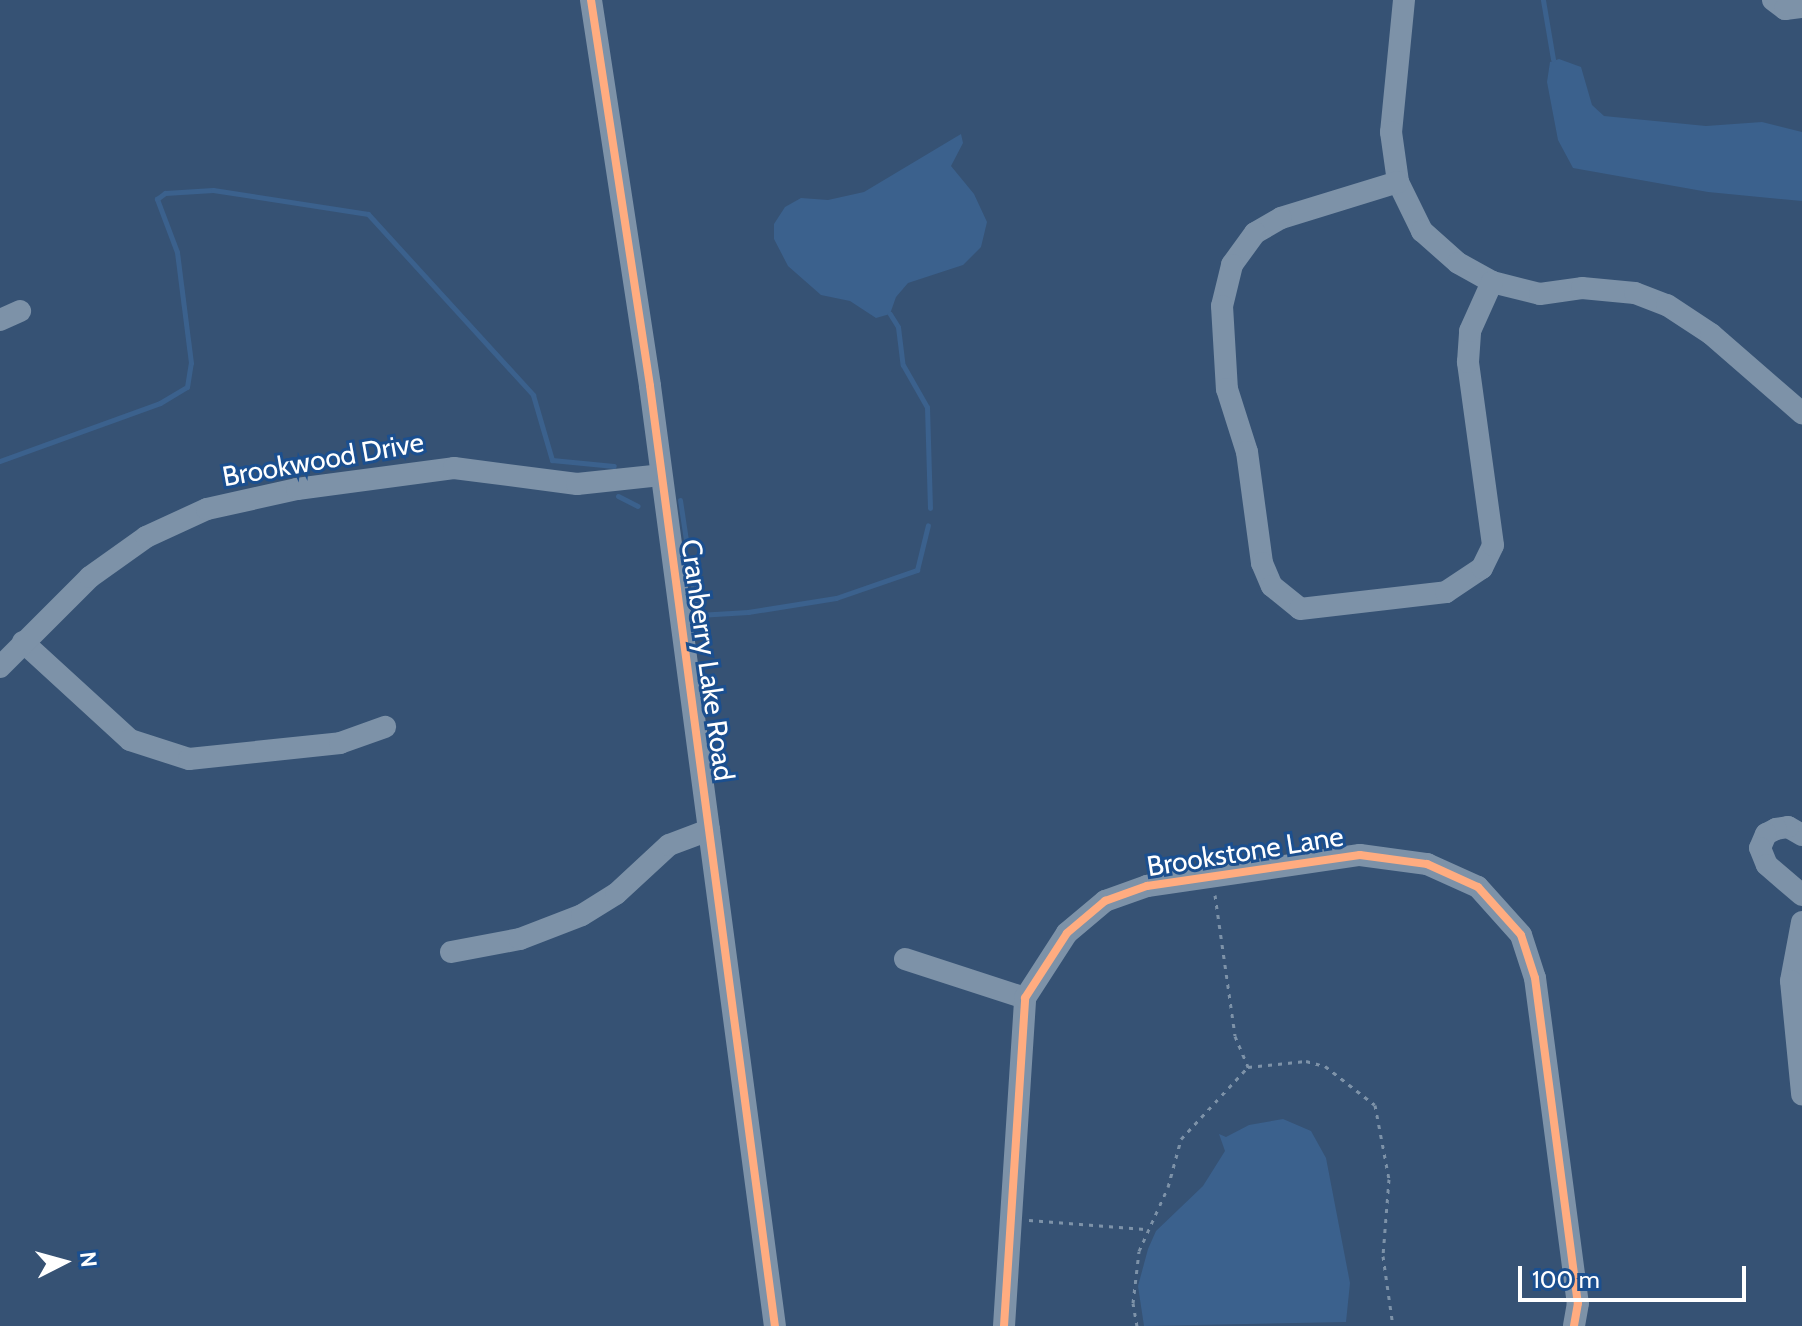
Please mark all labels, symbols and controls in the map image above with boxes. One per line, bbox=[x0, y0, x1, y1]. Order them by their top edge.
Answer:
street label: Brookwood Drive bbox=[220, 425, 426, 493]
street label: Cranberry Lake Road bbox=[674, 537, 742, 783]
street label: Brookstone Lane bbox=[1144, 819, 1346, 883]
north arrow bbox=[24, 1222, 104, 1302]
text: N bbox=[74, 1250, 103, 1269]
scale bar bbox=[1522, 1250, 1750, 1300]
text: 100 m bbox=[1532, 1265, 1600, 1294]

